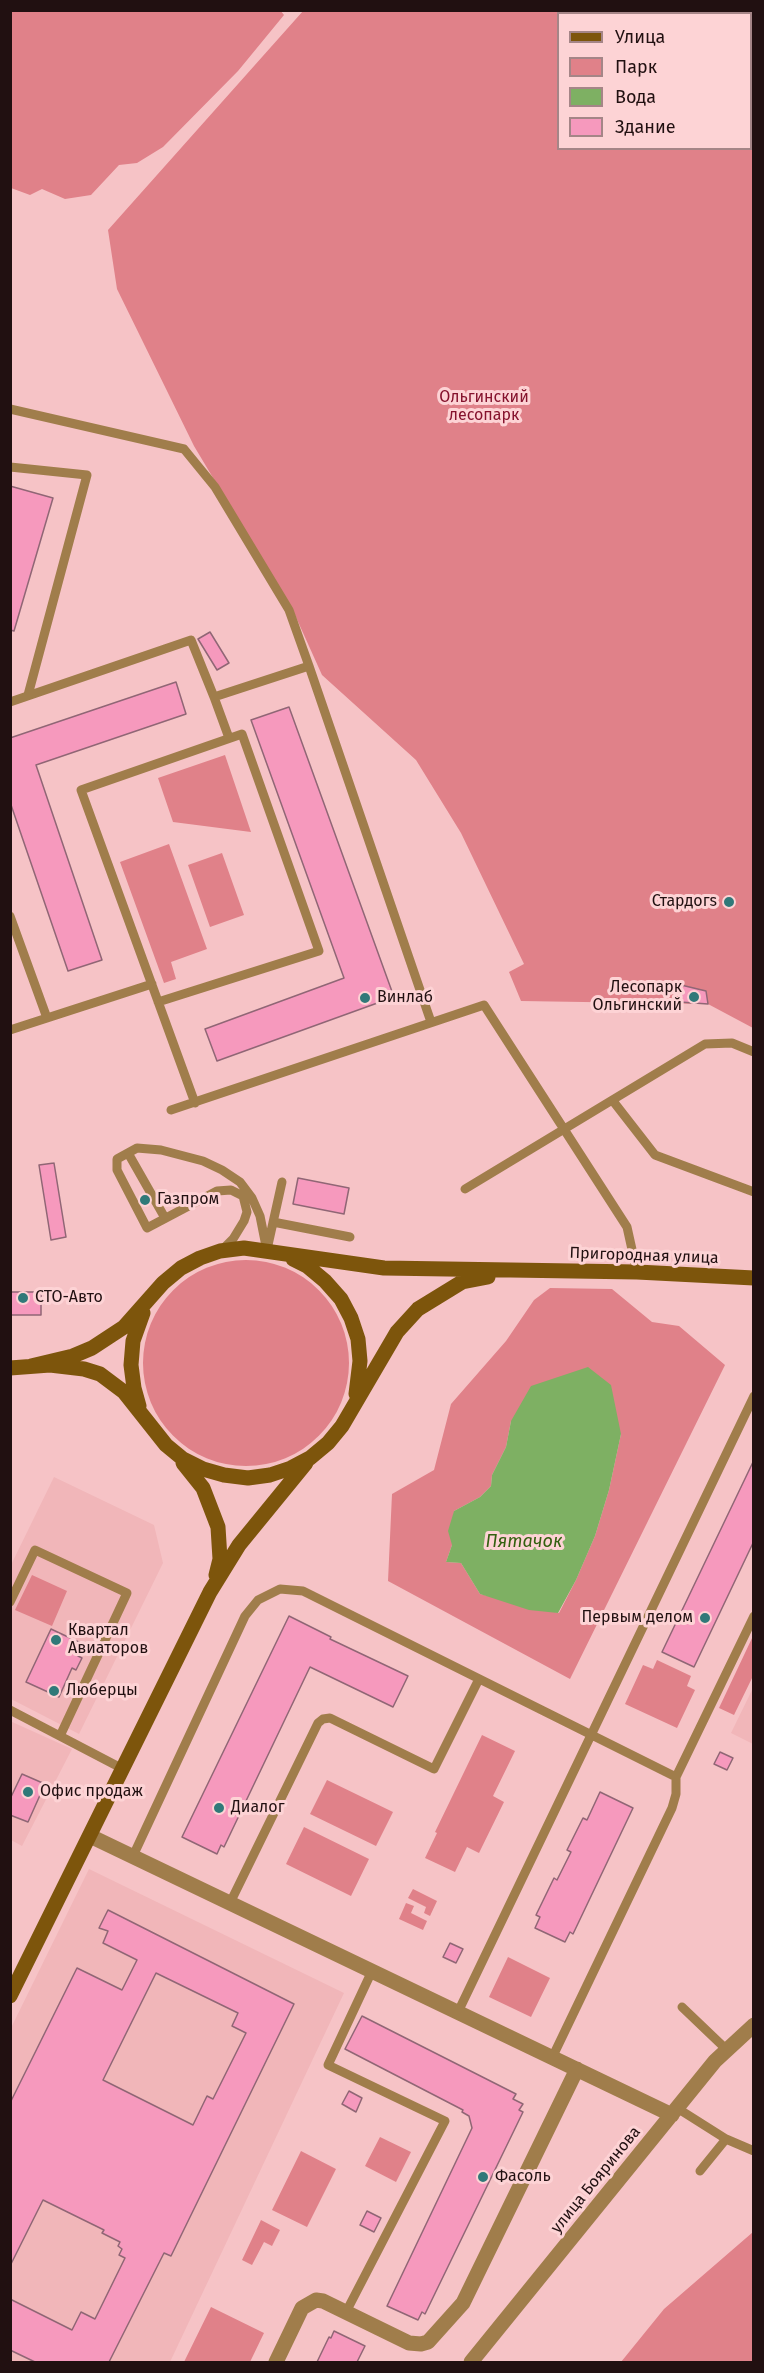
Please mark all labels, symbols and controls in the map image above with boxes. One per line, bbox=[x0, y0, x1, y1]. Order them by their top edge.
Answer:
legend bbox=[557, 12, 752, 150]
text: Улица bbox=[615, 26, 665, 48]
text: Парк bbox=[615, 56, 657, 78]
text: Вода bbox=[615, 86, 656, 108]
text: Здание bbox=[615, 116, 676, 138]
park label: Ольгинский лесопарк bbox=[439, 388, 529, 426]
place label: Стардогs bbox=[652, 892, 717, 912]
marker: Стардогs bbox=[722, 895, 736, 909]
place label: Лесопарк Ольгинский bbox=[592, 978, 682, 1016]
place label: Винлаб bbox=[377, 988, 433, 1008]
marker: Лесопарк Ольгинский bbox=[687, 990, 701, 1004]
marker: Винлаб bbox=[358, 991, 372, 1005]
place label: Газпром bbox=[157, 1190, 219, 1210]
marker: Газпром bbox=[138, 1193, 152, 1207]
street label: Пригородная улица bbox=[569, 1244, 719, 1268]
place label: СТО-Авто bbox=[35, 1288, 103, 1308]
marker: СТО-Авто bbox=[16, 1291, 30, 1305]
water label: Пятачок bbox=[485, 1531, 563, 1553]
place label: Первым делом bbox=[581, 1608, 693, 1628]
marker: Первым делом bbox=[698, 1611, 712, 1625]
place label: Квартал Авиаторов bbox=[68, 1621, 148, 1659]
marker: Квартал Авиаторов bbox=[49, 1633, 63, 1647]
place label: Люберцы bbox=[66, 1681, 138, 1701]
marker: Люберцы bbox=[47, 1684, 61, 1698]
place label: Офис продаж bbox=[40, 1782, 143, 1802]
marker: Офис продаж bbox=[21, 1785, 35, 1799]
place label: Диалог bbox=[231, 1798, 285, 1818]
marker: Диалог bbox=[212, 1801, 226, 1815]
street label: улица Бояринова bbox=[547, 2123, 645, 2237]
place label: Фасоль bbox=[495, 2167, 551, 2187]
marker: Фасоль bbox=[476, 2170, 490, 2184]

